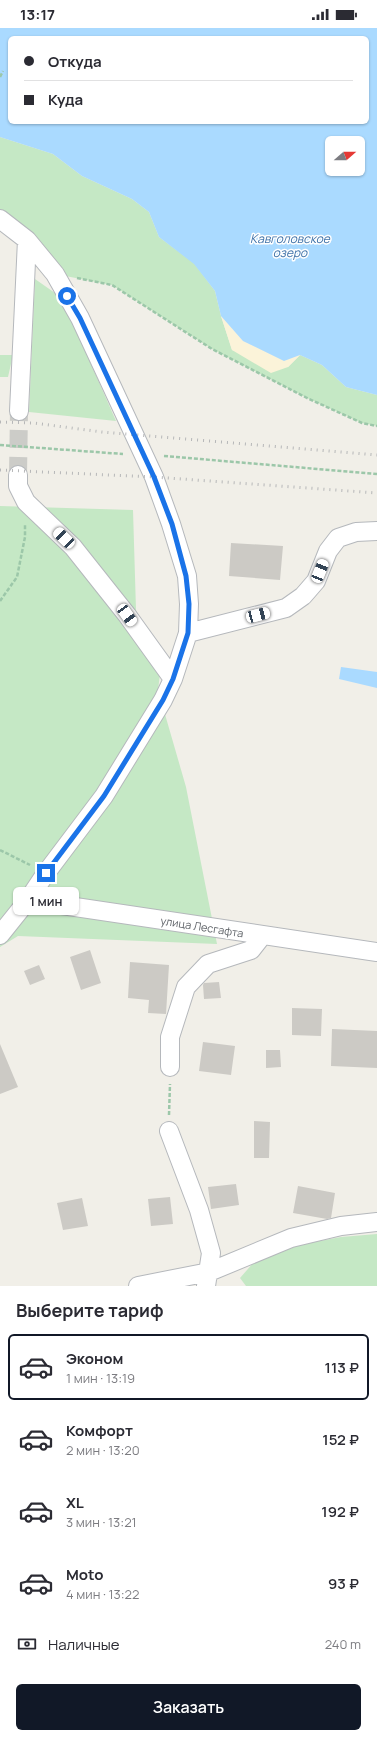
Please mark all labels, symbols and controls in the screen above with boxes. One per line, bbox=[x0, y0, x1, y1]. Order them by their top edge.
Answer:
text: 13:17 bbox=[20, 4, 55, 25]
text: Откуда bbox=[48, 51, 102, 72]
text: Куда bbox=[48, 89, 83, 110]
north arrow bbox=[325, 136, 365, 176]
map controls bbox=[325, 136, 365, 176]
water label: Кавголовское озеро bbox=[250, 230, 331, 261]
route start bbox=[58, 287, 76, 305]
car bbox=[51, 525, 77, 551]
car bbox=[310, 558, 330, 584]
car bbox=[115, 602, 139, 628]
car bbox=[245, 606, 271, 624]
route end bbox=[37, 864, 55, 882]
callout: 1 мин bbox=[13, 887, 79, 915]
text: 1 мин bbox=[29, 892, 63, 910]
street label: улица Лесгафта bbox=[160, 913, 245, 940]
text: Выберите тариф bbox=[16, 1298, 164, 1322]
text: Эконом bbox=[66, 1348, 123, 1369]
icon: car bbox=[18, 1349, 54, 1385]
text: 113 ₽ bbox=[325, 1357, 359, 1378]
text: 1 мин · 13:19 bbox=[66, 1369, 135, 1387]
text: Комфорт bbox=[66, 1420, 133, 1441]
icon: car bbox=[18, 1421, 54, 1457]
text: 152 ₽ bbox=[322, 1429, 359, 1450]
text: 2 мин · 13:20 bbox=[66, 1441, 140, 1459]
text: XL bbox=[66, 1492, 84, 1513]
icon: car bbox=[18, 1493, 54, 1529]
text: 192 ₽ bbox=[321, 1501, 359, 1522]
text: 3 мин · 13:21 bbox=[66, 1513, 137, 1531]
text: Moto bbox=[66, 1564, 103, 1585]
icon: car bbox=[18, 1565, 54, 1601]
text: 93 ₽ bbox=[328, 1573, 359, 1594]
text: 4 мин · 13:22 bbox=[66, 1585, 139, 1603]
icon: cash bbox=[16, 1633, 38, 1655]
text: Наличные bbox=[48, 1634, 120, 1655]
text: 240 m bbox=[325, 1635, 361, 1653]
button: Заказать bbox=[16, 1684, 361, 1730]

